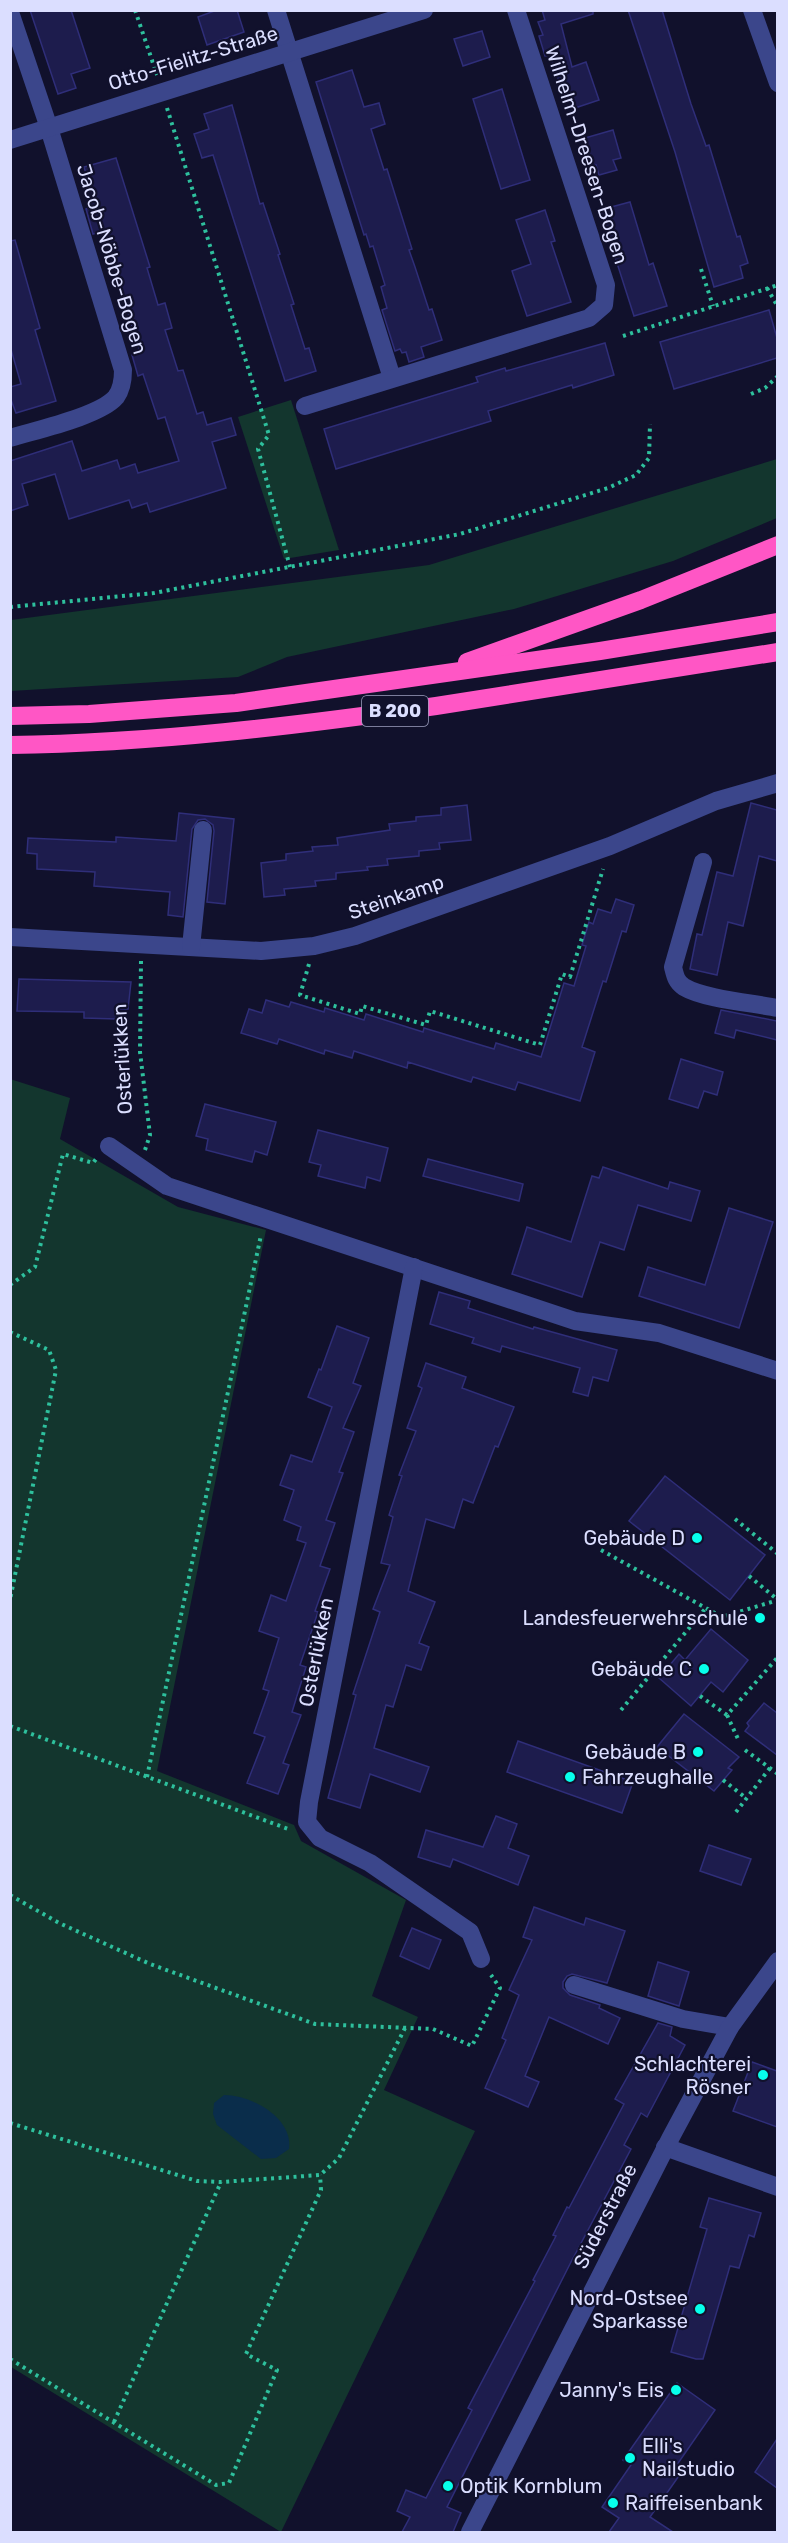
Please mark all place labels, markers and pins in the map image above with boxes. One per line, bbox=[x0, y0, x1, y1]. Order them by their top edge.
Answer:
place label: Gebäude D bbox=[583, 1526, 685, 1550]
marker: Gebäude D bbox=[690, 1531, 704, 1545]
place label: Landesfeuerwehrschule bbox=[522, 1606, 748, 1630]
marker: Landesfeuerwehrschule bbox=[753, 1611, 767, 1625]
place label: Gebäude C bbox=[591, 1657, 692, 1681]
marker: Gebäude C bbox=[697, 1662, 711, 1676]
place label: Gebäude B bbox=[585, 1740, 686, 1764]
marker: Gebäude B bbox=[691, 1745, 705, 1759]
place label: Fahrzeughalle bbox=[582, 1765, 713, 1789]
marker: Fahrzeughalle bbox=[563, 1770, 577, 1784]
place label: Schlachterei Rösner bbox=[634, 2052, 751, 2099]
marker: Schlachterei Rösner bbox=[756, 2068, 770, 2082]
place label: Nord-Ostsee Sparkasse bbox=[570, 2286, 688, 2333]
marker: Nord-Ostsee Sparkasse bbox=[693, 2302, 707, 2316]
place label: Janny's Eis bbox=[559, 2378, 664, 2402]
marker: Janny's Eis bbox=[669, 2383, 683, 2397]
place label: Elli's Nailstudio bbox=[642, 2434, 735, 2481]
marker: Elli's Nailstudio bbox=[623, 2451, 637, 2465]
place label: Optik Kornblum bbox=[460, 2474, 602, 2498]
marker: Optik Kornblum bbox=[441, 2479, 455, 2493]
place label: Raiffeisenbank bbox=[625, 2491, 763, 2515]
marker: Raiffeisenbank bbox=[606, 2496, 620, 2510]

